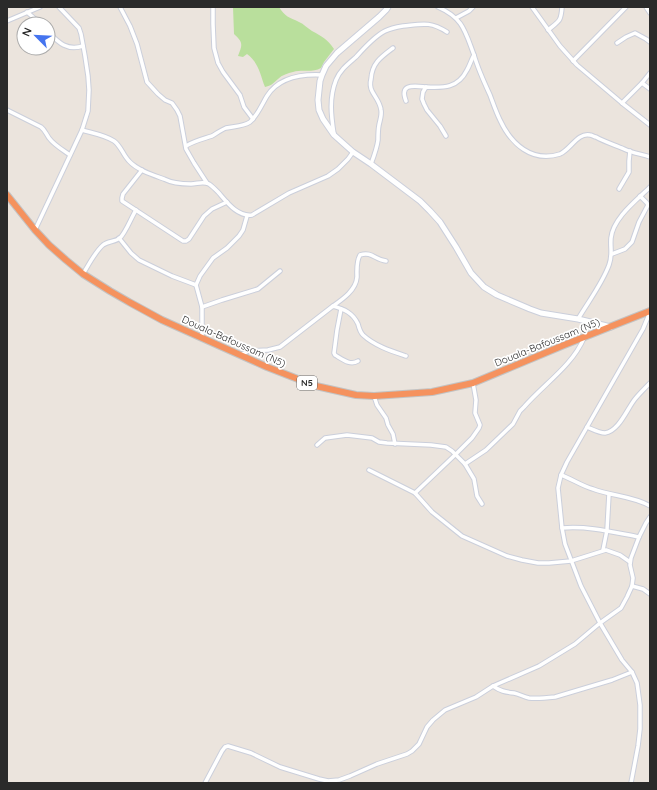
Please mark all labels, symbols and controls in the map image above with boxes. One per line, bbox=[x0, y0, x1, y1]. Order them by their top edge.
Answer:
north arrow bbox=[16, 16, 56, 56]
text: N bbox=[19, 25, 35, 38]
street label: Douala-Bafoussam (N5) bbox=[180, 313, 288, 370]
street label: Douala-Bafoussam (N5) bbox=[493, 315, 602, 370]
road number: N5 bbox=[297, 376, 317, 390]

